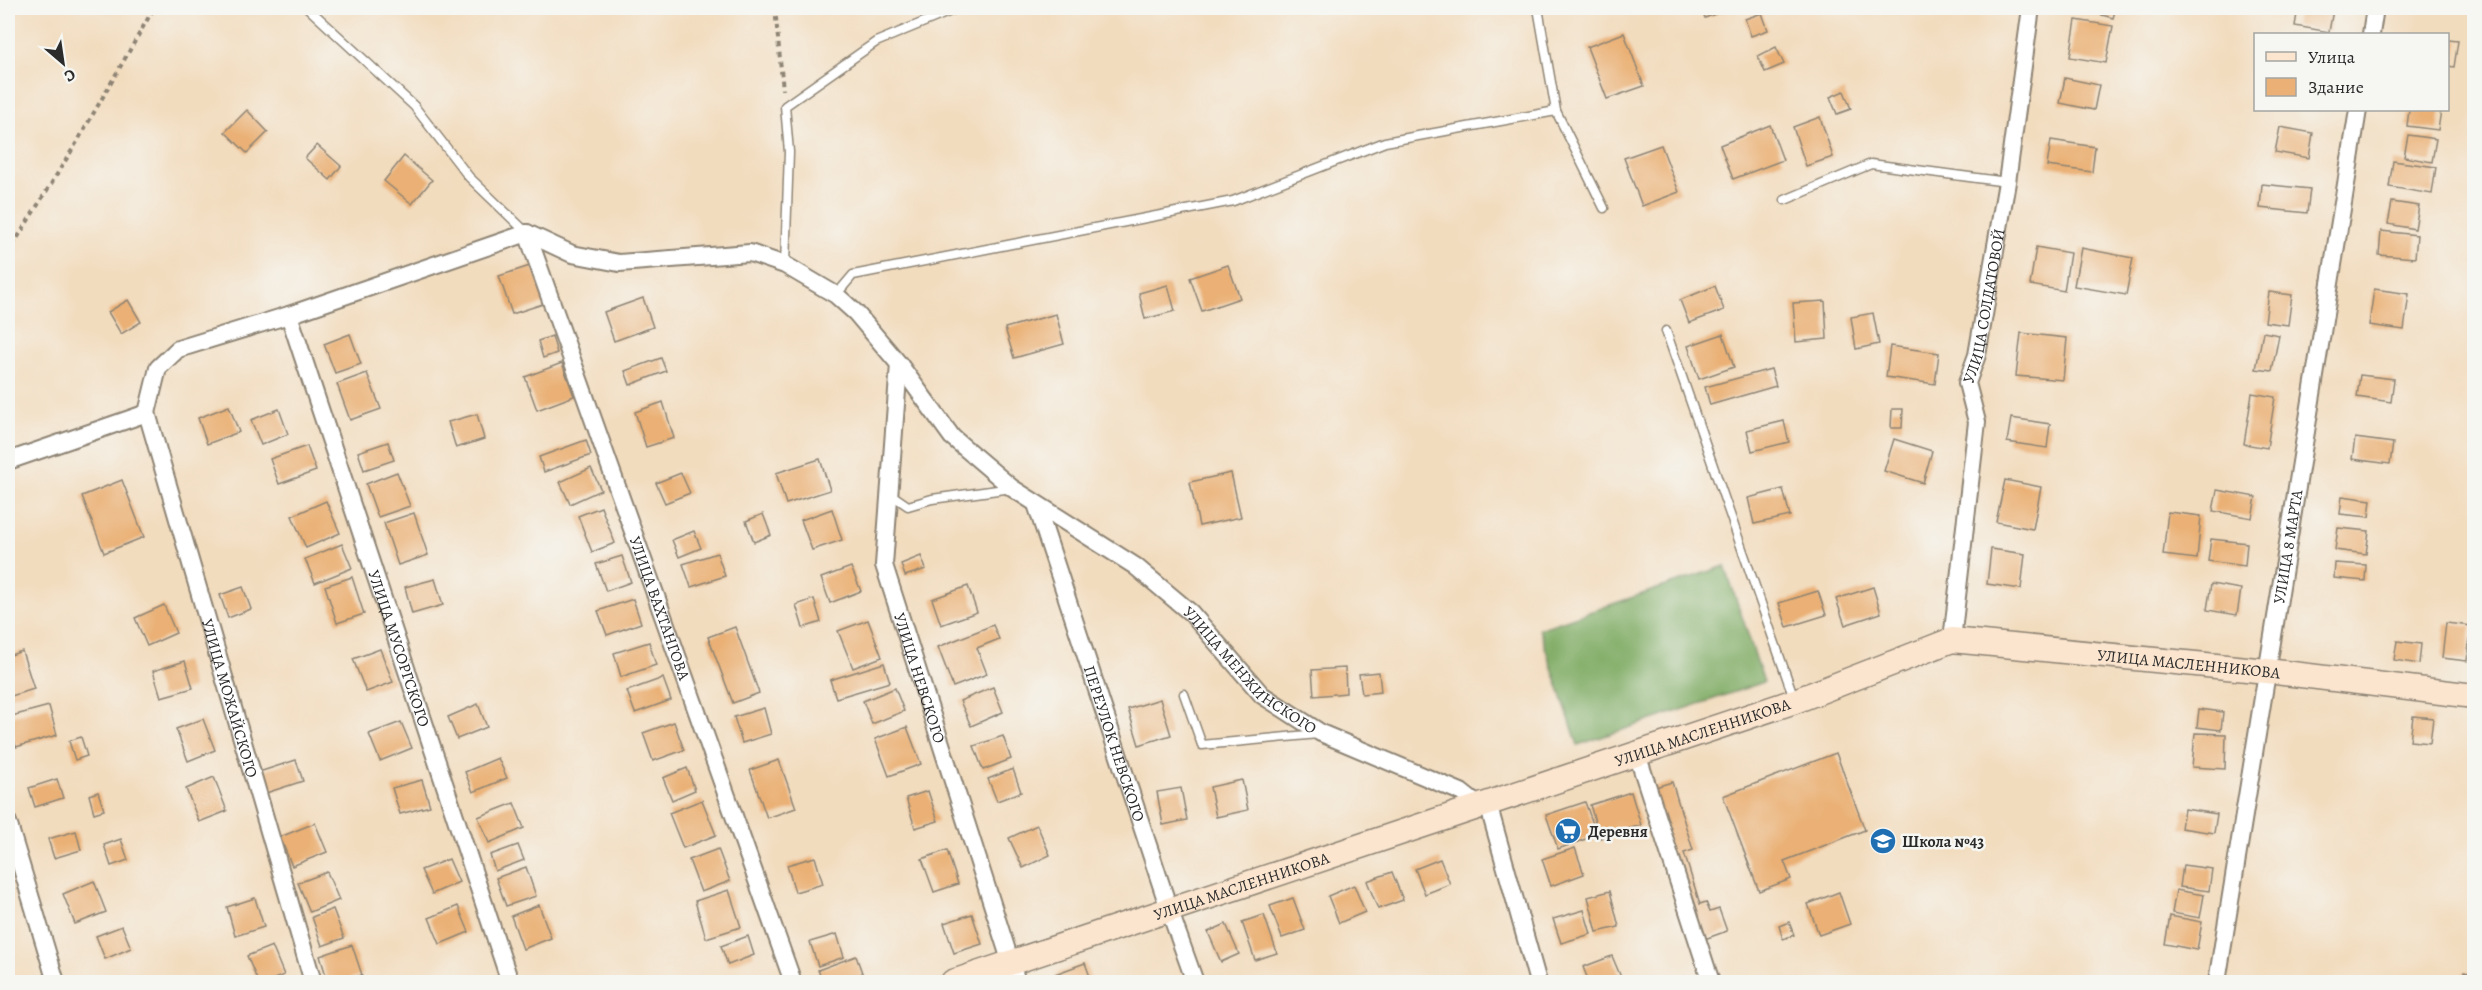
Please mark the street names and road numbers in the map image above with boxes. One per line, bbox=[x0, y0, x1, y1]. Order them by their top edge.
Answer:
street label: УЛИЦА СОЛДАТОВОЙ bbox=[1958, 227, 2011, 386]
street label: УЛИЦА 8 МАРТА bbox=[2268, 487, 2309, 606]
street label: УЛИЦА ВАХТАНГОВА bbox=[624, 533, 695, 684]
street label: УЛИЦА МУСОРГСКОГО bbox=[362, 567, 435, 730]
street label: УЛИЦА МЕНЖИНСКОГО bbox=[1178, 601, 1321, 740]
street label: УЛИЦА НЕВСКОГО bbox=[888, 610, 950, 746]
street label: УЛИЦА МОЖАЙСКОГО bbox=[196, 616, 263, 780]
street label: УЛИЦА МАСЛЕННИКОВА bbox=[2096, 644, 2282, 685]
street label: ПЕРЕУЛОК НЕВСКОГО bbox=[1078, 663, 1150, 825]
street label: УЛИЦА МАСЛЕННИКОВА bbox=[1612, 693, 1794, 772]
street label: УЛИЦА МАСЛЕННИКОВА bbox=[1151, 847, 1333, 926]

